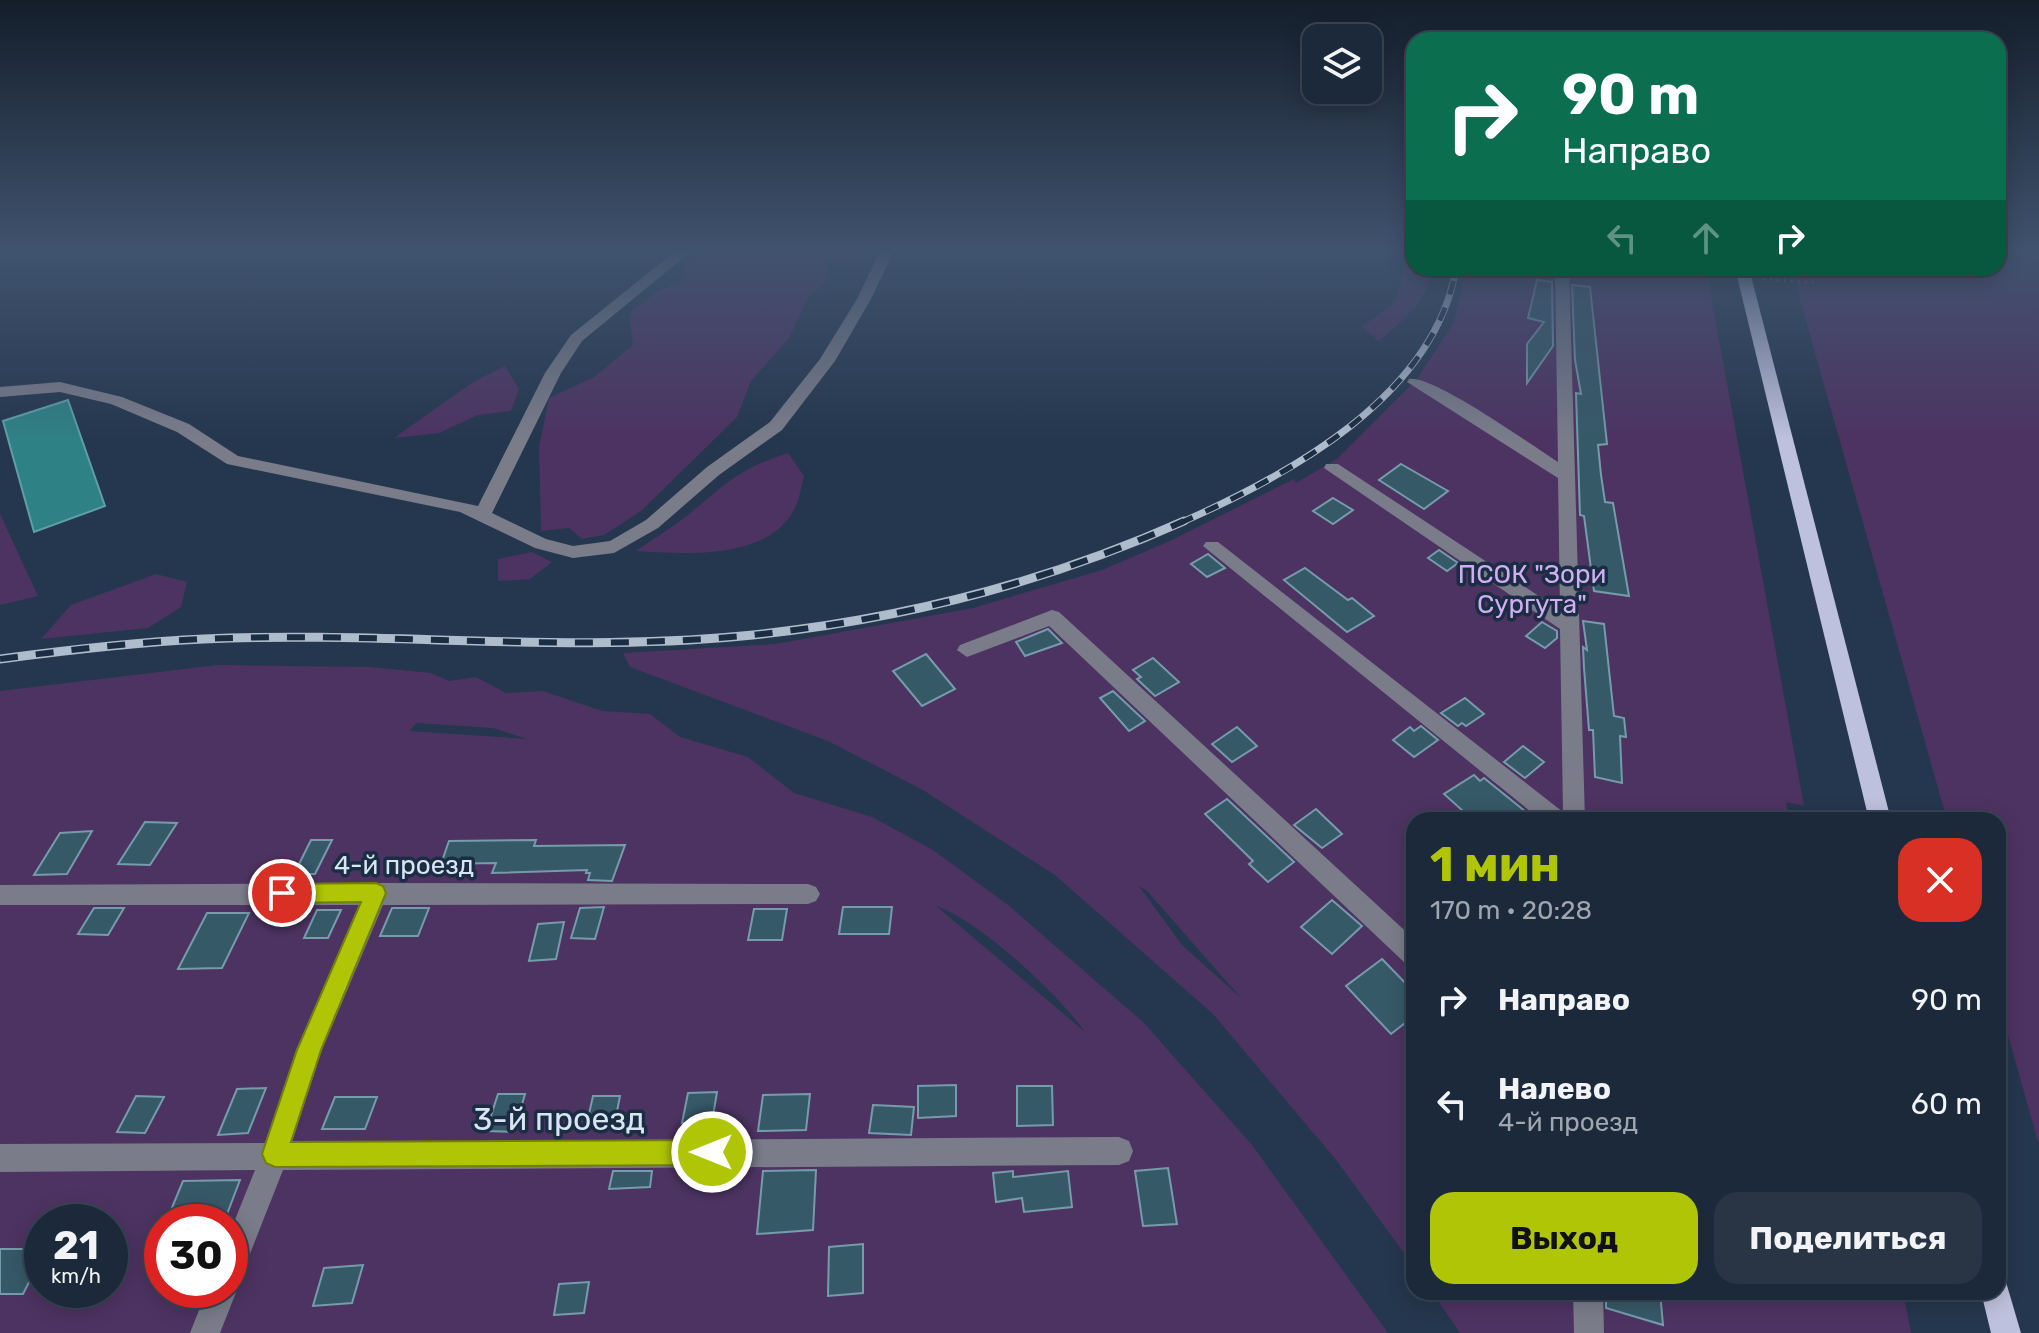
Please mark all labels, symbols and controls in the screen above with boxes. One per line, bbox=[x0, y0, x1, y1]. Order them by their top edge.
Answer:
map controls bbox=[1302, 24, 1382, 104]
button: layers bbox=[1302, 24, 1382, 104]
text: 90 m bbox=[1562, 62, 1699, 128]
icon: right bbox=[1430, 64, 1534, 168]
text: Направо bbox=[1562, 129, 1711, 172]
icon: left bbox=[1600, 216, 1644, 260]
icon: ahead bbox=[1684, 216, 1728, 260]
icon: right bbox=[1768, 216, 1812, 260]
park label: ПСОК "Зори Сургута" bbox=[1458, 559, 1606, 620]
text: 1 мин bbox=[1430, 836, 1560, 893]
button: close bbox=[1898, 838, 1982, 922]
street label: 4-й проезд bbox=[334, 850, 474, 881]
pin bbox=[248, 859, 316, 927]
icon: arrive bbox=[260, 871, 304, 915]
text: 170 m · 20:28 bbox=[1430, 895, 1592, 926]
icon: right bbox=[1430, 978, 1474, 1022]
text: Направо bbox=[1498, 982, 1630, 1018]
text: 90 m bbox=[1911, 982, 1982, 1018]
text: Налево bbox=[1498, 1071, 1611, 1107]
icon: left bbox=[1430, 1082, 1474, 1126]
text: 60 m bbox=[1911, 1086, 1982, 1122]
street label: 3-й проезд bbox=[473, 1100, 645, 1138]
text: 4-й проезд bbox=[1498, 1107, 1638, 1138]
position arrow bbox=[670, 1110, 754, 1194]
button: Выход bbox=[1430, 1192, 1698, 1284]
button: Поделиться bbox=[1714, 1192, 1982, 1284]
speed limit sign: 30 bbox=[144, 1204, 248, 1308]
text: 21 bbox=[53, 1222, 99, 1269]
text: km/h bbox=[51, 1264, 101, 1288]

